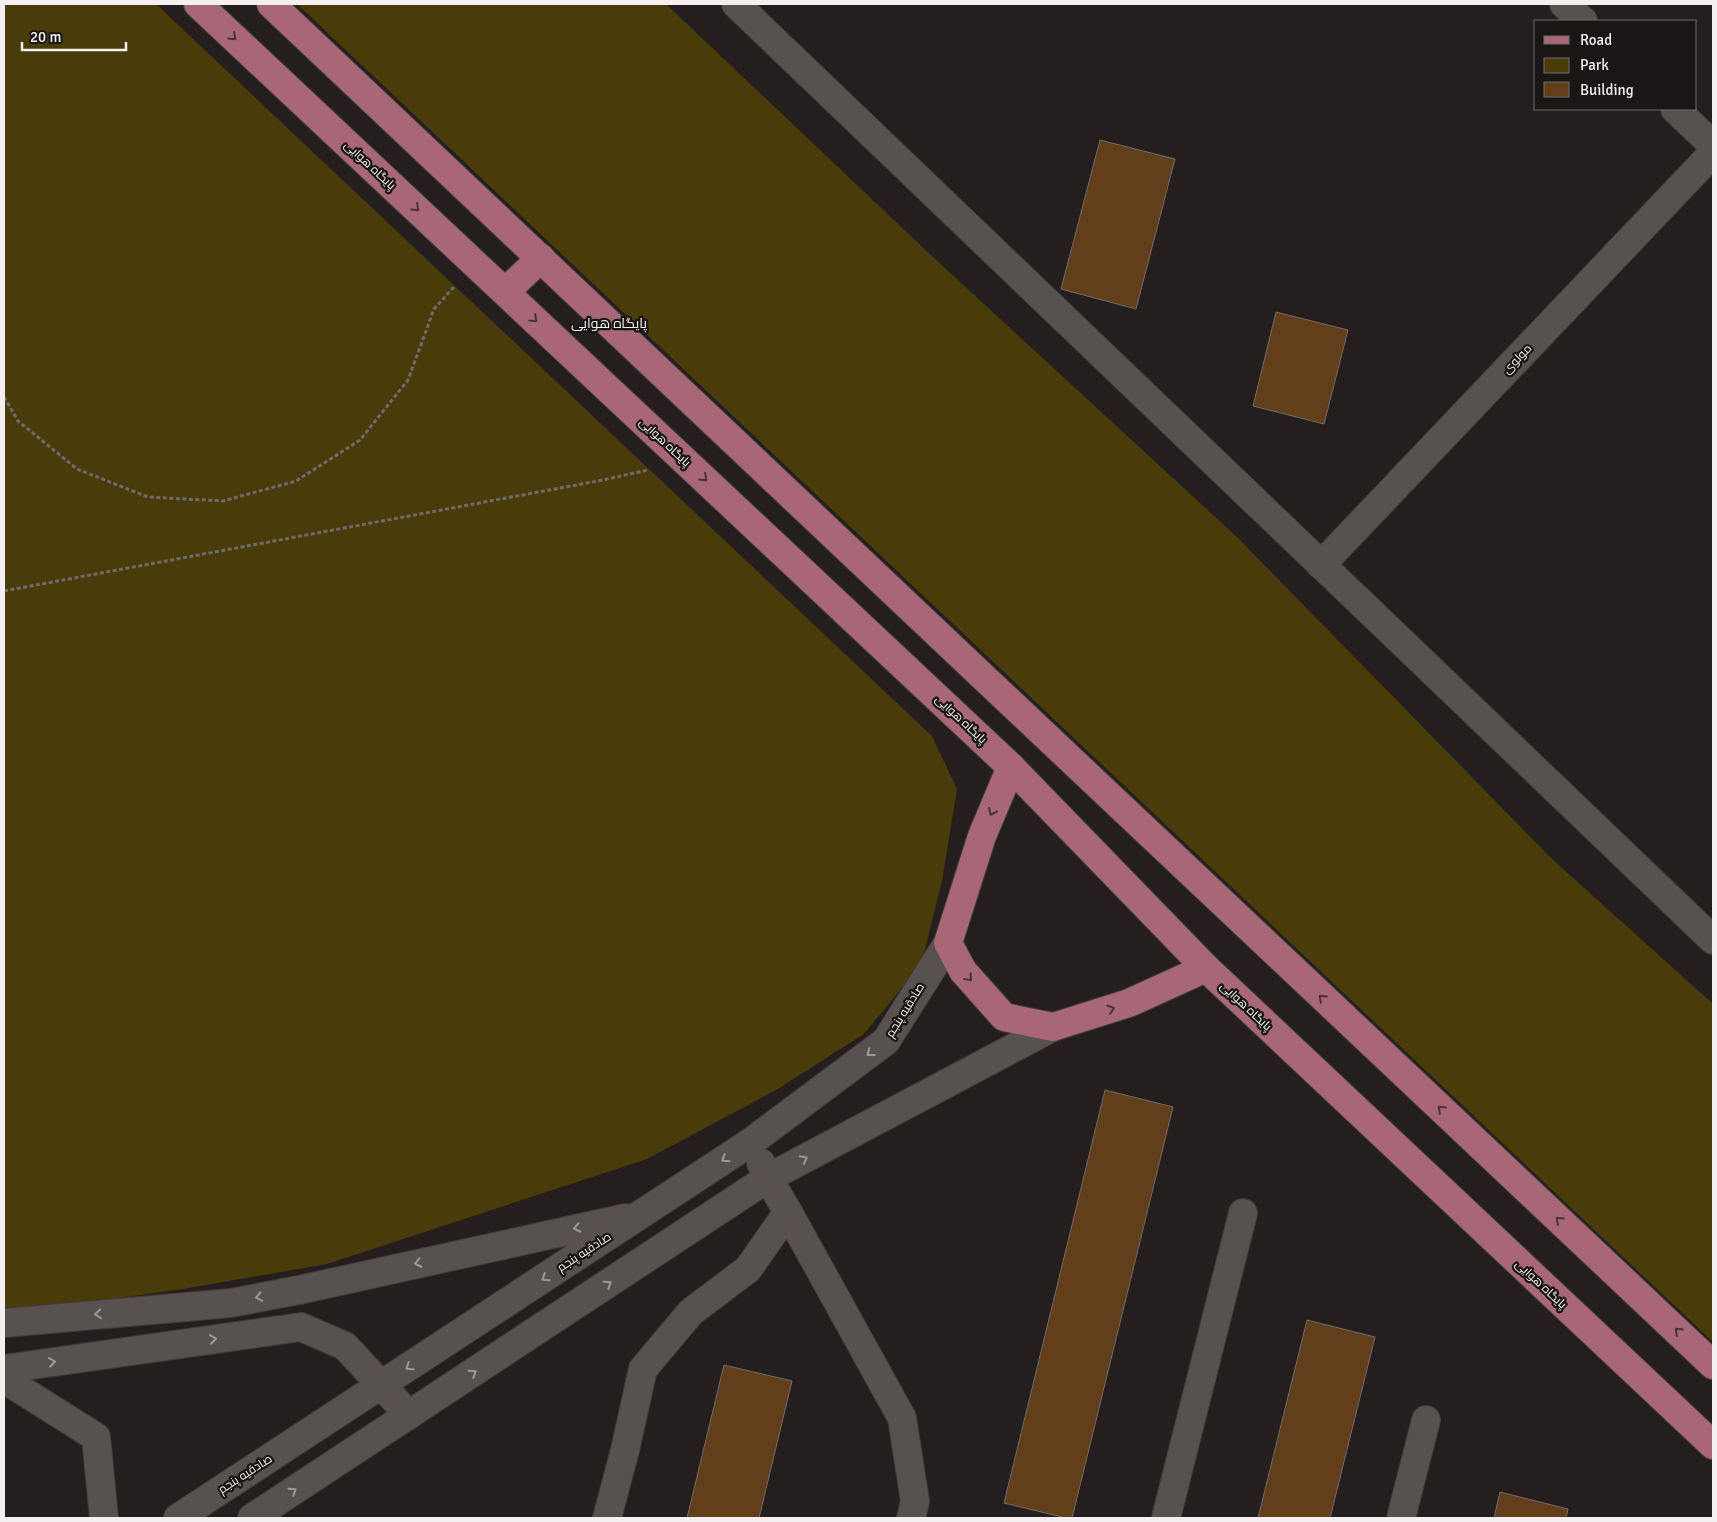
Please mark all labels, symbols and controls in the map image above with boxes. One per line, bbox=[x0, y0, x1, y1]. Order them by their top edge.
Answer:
scale bar bbox=[22, 20, 126, 52]
legend bbox=[1534, 20, 1697, 110]
text: 20 m bbox=[30, 28, 61, 46]
one-way arrow bbox=[228, 31, 237, 40]
text: Road bbox=[1580, 31, 1612, 49]
text: Park bbox=[1580, 56, 1609, 74]
text: Building bbox=[1580, 81, 1634, 99]
street label: پایگاه هوایی bbox=[340, 138, 399, 194]
one-way arrow bbox=[410, 202, 419, 211]
one-way arrow bbox=[528, 313, 537, 322]
district label: پایگاه هوایی bbox=[571, 315, 647, 333]
street label: مولوی bbox=[1500, 341, 1535, 377]
street label: پایگاه هوایی bbox=[635, 415, 694, 471]
one-way arrow bbox=[698, 472, 707, 481]
street label: پایگاه هوایی bbox=[931, 692, 990, 748]
one-way arrow bbox=[988, 807, 998, 816]
one-way arrow bbox=[963, 973, 972, 982]
street label: پایگاه هوایی bbox=[1216, 979, 1275, 1035]
street label: صادقیه پنجم bbox=[883, 980, 929, 1041]
one-way arrow bbox=[1319, 995, 1328, 1004]
one-way arrow bbox=[1106, 1005, 1114, 1015]
one-way arrow bbox=[866, 1047, 876, 1056]
one-way arrow bbox=[1437, 1106, 1446, 1115]
one-way arrow bbox=[721, 1153, 730, 1163]
one-way arrow bbox=[799, 1155, 808, 1165]
one-way arrow bbox=[1556, 1217, 1565, 1226]
one-way arrow bbox=[573, 1222, 581, 1233]
street label: صادقیه پنجم bbox=[554, 1229, 615, 1276]
one-way arrow bbox=[414, 1257, 423, 1268]
street label: پایگاه هوایی bbox=[1511, 1257, 1570, 1313]
one-way arrow bbox=[541, 1271, 550, 1281]
one-way arrow bbox=[603, 1280, 612, 1290]
one-way arrow bbox=[255, 1292, 264, 1302]
one-way arrow bbox=[94, 1309, 102, 1320]
one-way arrow bbox=[1674, 1328, 1683, 1337]
one-way arrow bbox=[209, 1334, 217, 1345]
one-way arrow bbox=[48, 1357, 56, 1368]
one-way arrow bbox=[405, 1361, 415, 1370]
one-way arrow bbox=[467, 1370, 476, 1379]
street label: صادقیه پنجم bbox=[215, 1451, 276, 1498]
one-way arrow bbox=[288, 1488, 297, 1498]

